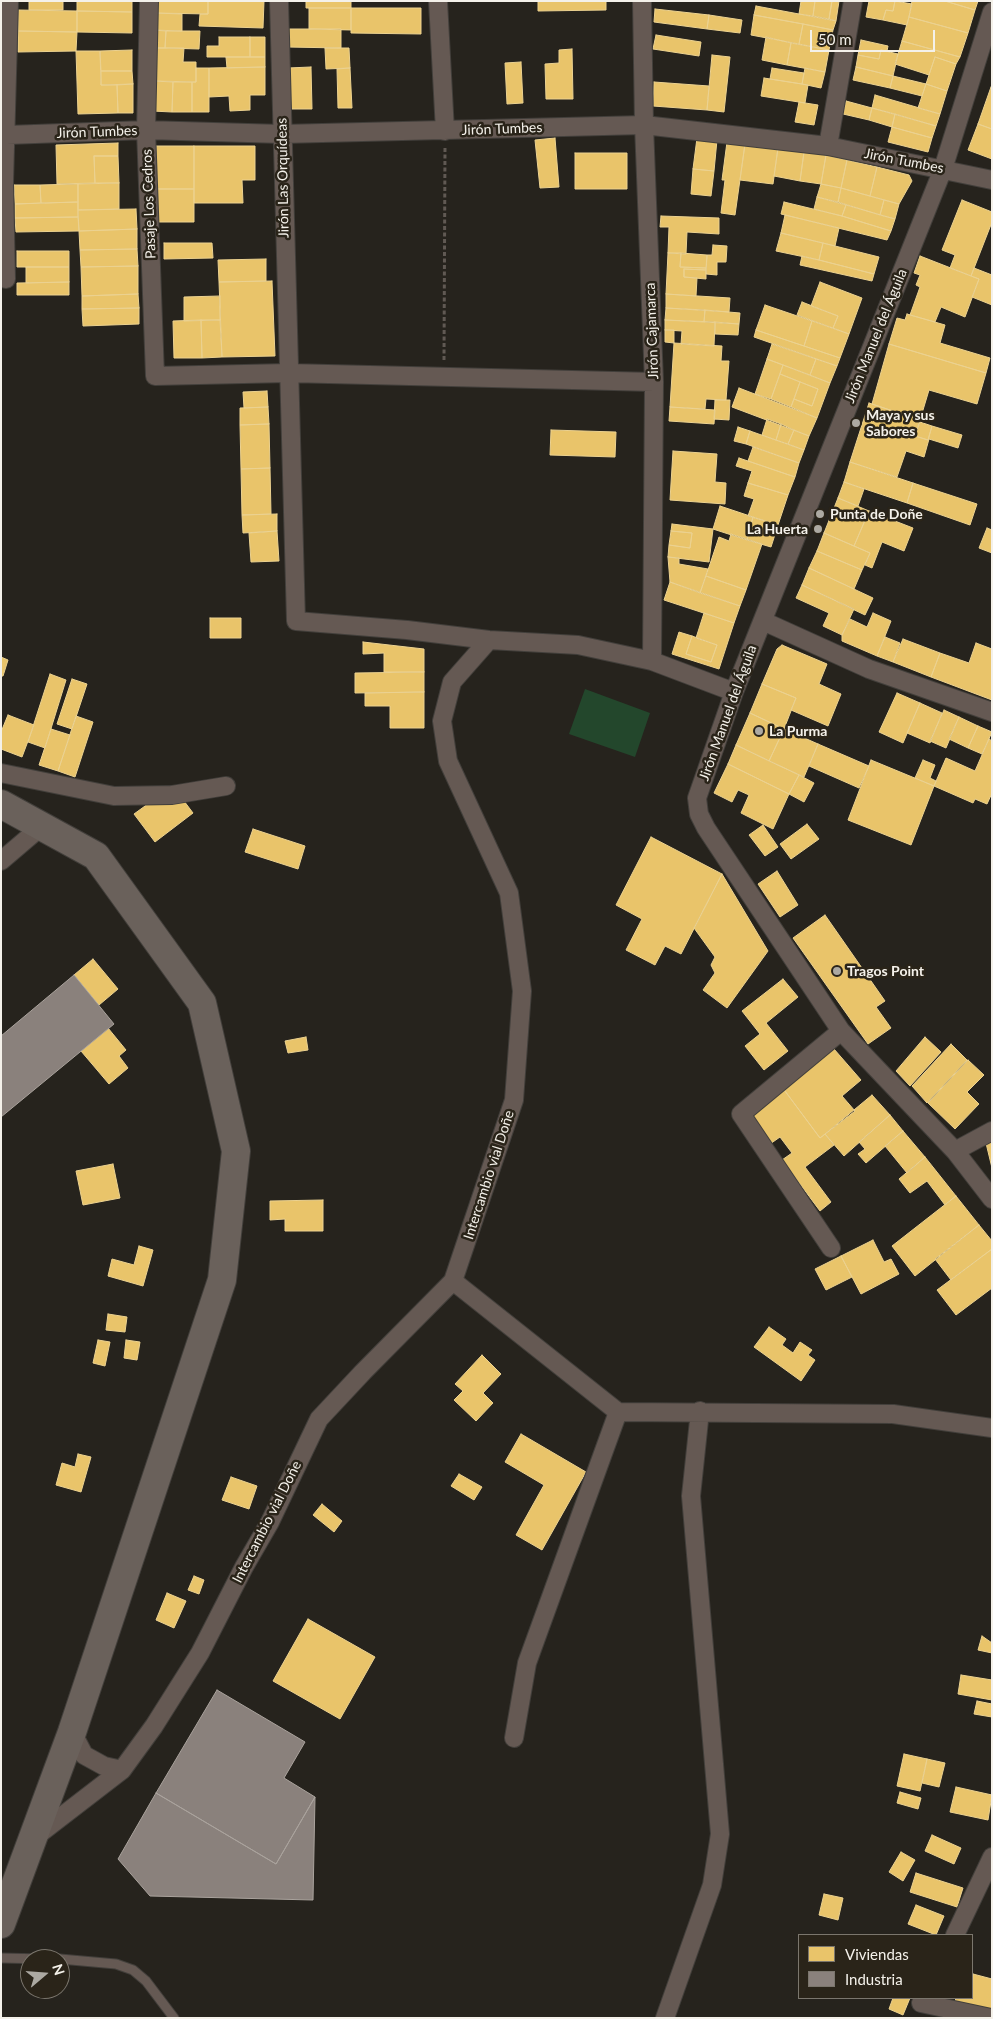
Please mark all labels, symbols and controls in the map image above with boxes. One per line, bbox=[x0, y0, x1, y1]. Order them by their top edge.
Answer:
scale bar bbox=[813, 20, 938, 52]
text: 50 m bbox=[818, 30, 852, 48]
street label: Jirón Las Orquídeas bbox=[274, 118, 292, 238]
street label: Jirón Tumbes bbox=[461, 119, 543, 139]
street label: Jirón Tumbes bbox=[56, 122, 138, 142]
street label: Jirón Tumbes bbox=[863, 145, 945, 177]
street label: Pasaje Los Cedros bbox=[139, 149, 159, 259]
street label: Jirón Manuel del Águila bbox=[841, 266, 911, 406]
street label: Jirón Cajamarca bbox=[642, 282, 662, 380]
place label: Maya y sus Sabores bbox=[866, 407, 935, 440]
marker: Maya y sus Sabores bbox=[850, 417, 862, 429]
place label: Punta de Doñe bbox=[830, 506, 923, 522]
marker: Punta de Doñe bbox=[814, 508, 826, 520]
place label: La Huerta bbox=[747, 521, 808, 537]
marker: La Huerta bbox=[812, 523, 824, 535]
street label: Jirón Manuel del Águila bbox=[696, 643, 760, 783]
place label: La Purma bbox=[769, 723, 827, 739]
marker: La Purma bbox=[753, 725, 765, 737]
place label: Tragos Point bbox=[847, 963, 924, 979]
marker: Tragos Point bbox=[831, 965, 843, 977]
street label: Intercambio vial Doñe bbox=[460, 1108, 518, 1242]
street label: Intercambio vial Doñe bbox=[229, 1458, 305, 1586]
legend bbox=[798, 1934, 973, 1999]
text: Viviendas bbox=[845, 1945, 909, 1963]
north arrow bbox=[20, 1949, 70, 1999]
text: N bbox=[49, 1962, 69, 1977]
text: Industria bbox=[845, 1970, 903, 1988]

